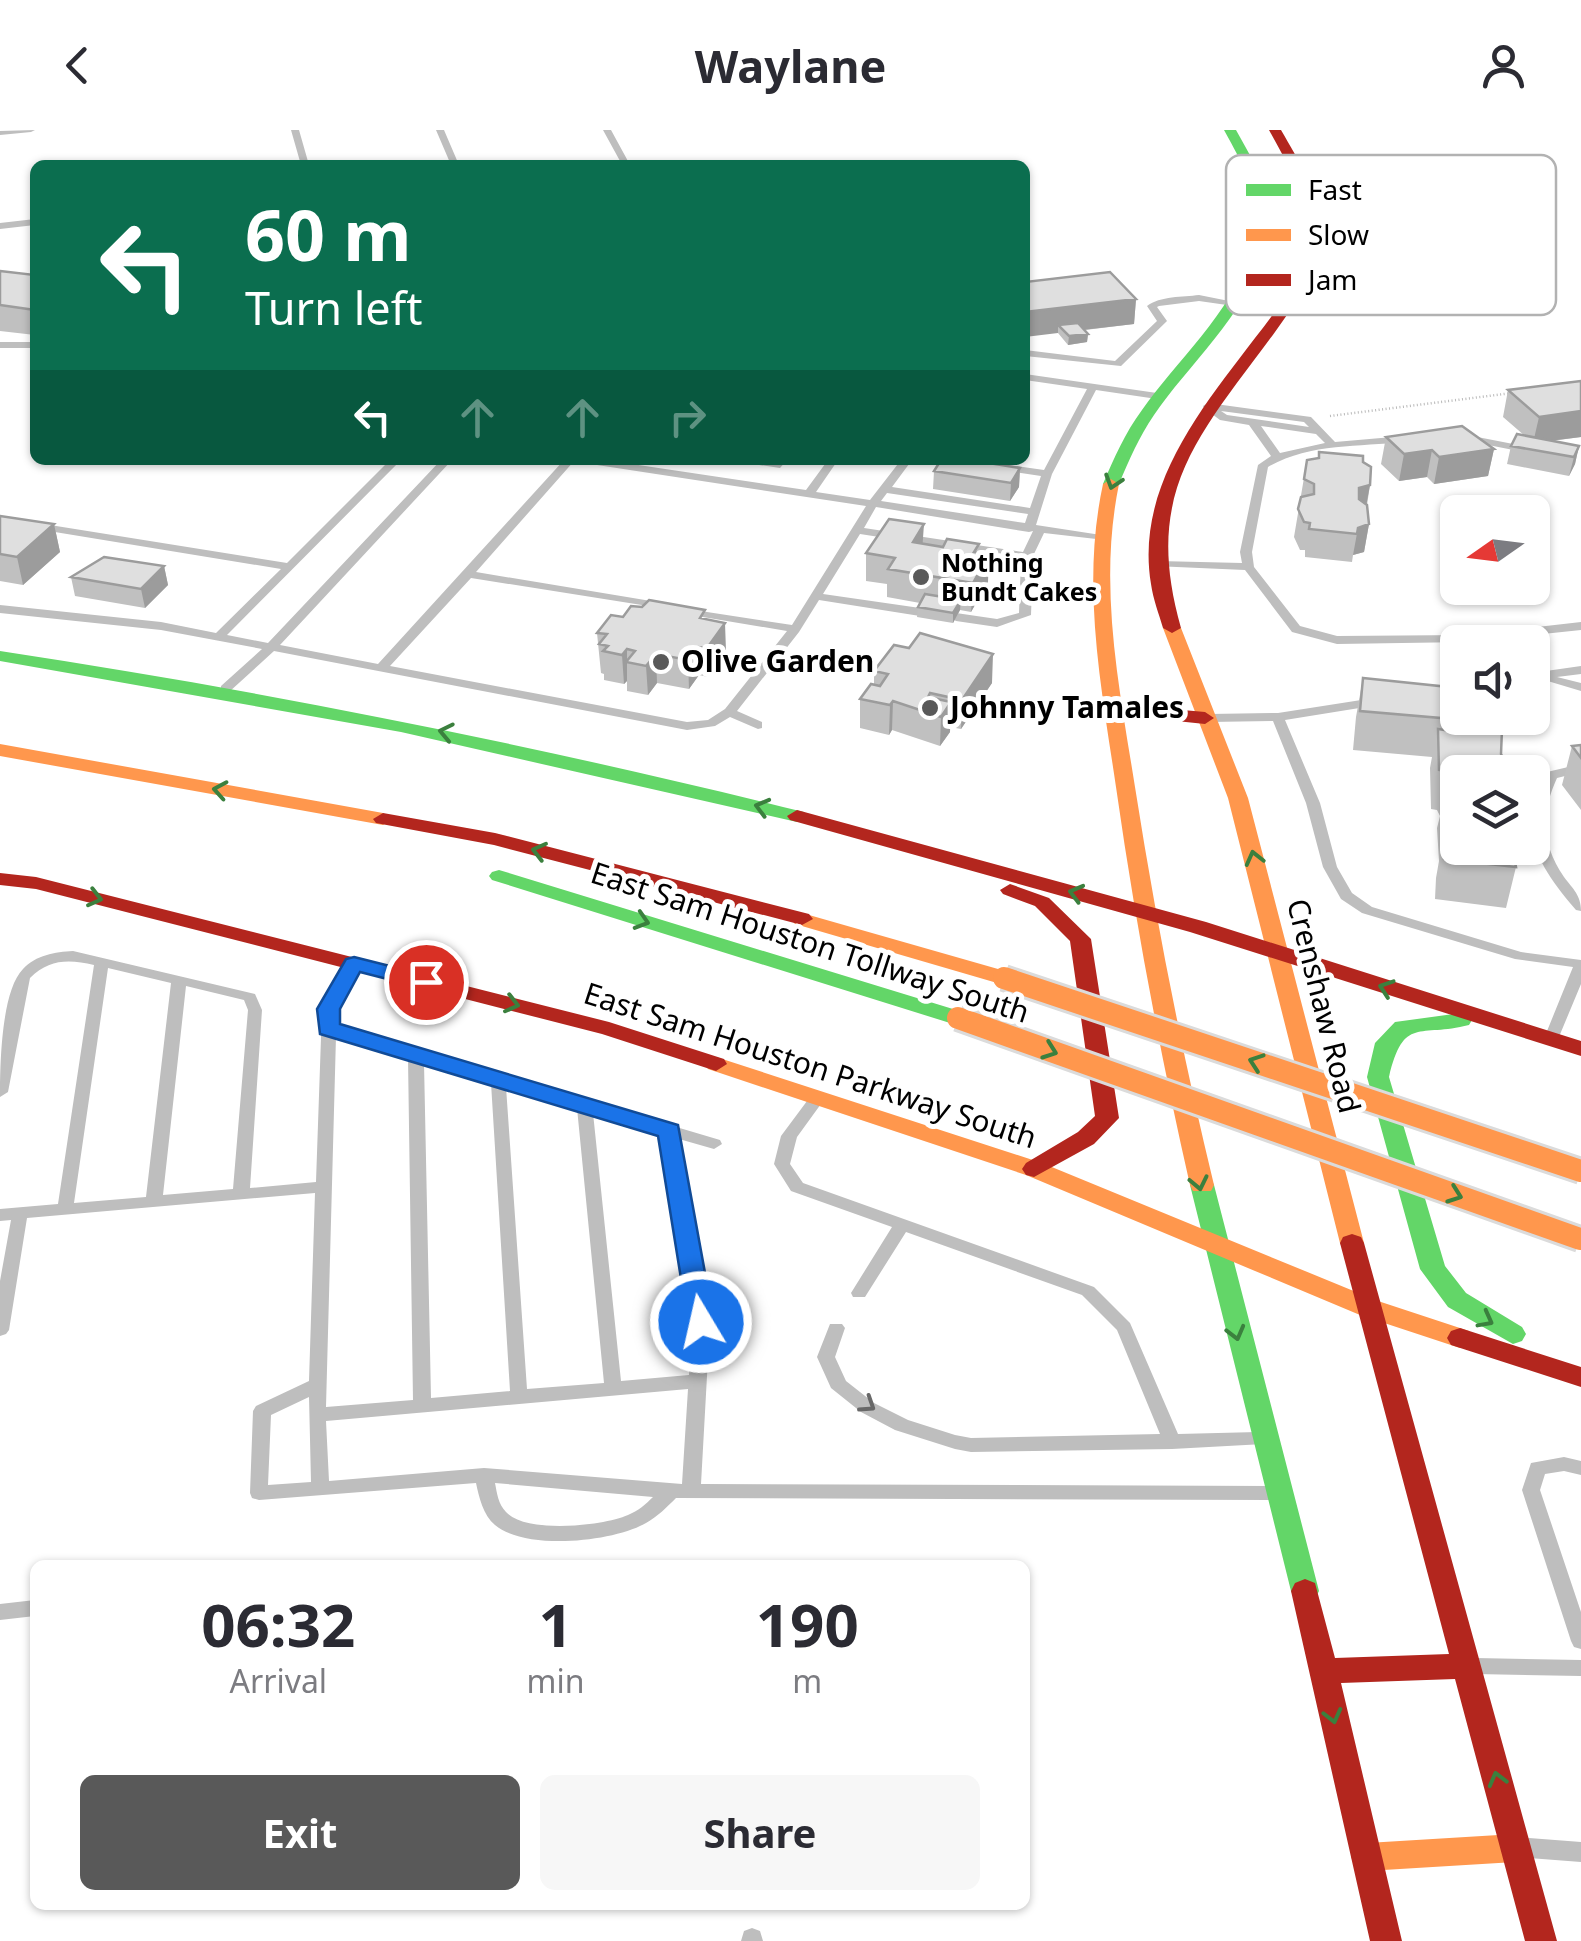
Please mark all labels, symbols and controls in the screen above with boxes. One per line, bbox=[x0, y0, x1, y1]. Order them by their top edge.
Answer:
text: Waylane bbox=[695, 35, 886, 96]
icon: back bbox=[50, 38, 105, 93]
icon: person bbox=[1476, 38, 1531, 93]
legend bbox=[1226, 155, 1556, 315]
text: Fast bbox=[1308, 170, 1362, 208]
text: 60 m bbox=[245, 186, 412, 282]
icon: left bbox=[80, 200, 210, 330]
text: Slow bbox=[1308, 215, 1369, 253]
text: Jam bbox=[1305, 260, 1358, 298]
text: Turn left bbox=[245, 277, 422, 338]
icon: left bbox=[345, 390, 400, 445]
icon: ahead bbox=[450, 390, 505, 445]
icon: ahead bbox=[555, 390, 610, 445]
icon: right bbox=[660, 390, 715, 445]
one-way arrow bbox=[1104, 472, 1125, 489]
north arrow bbox=[1440, 495, 1550, 605]
map controls bbox=[1440, 495, 1550, 865]
place label: Nothing Bundt Cakes bbox=[941, 545, 1097, 608]
marker: Nothing Bundt Cakes bbox=[910, 566, 932, 588]
button: sound bbox=[1440, 625, 1550, 735]
place label: Olive Garden bbox=[681, 640, 874, 681]
marker: Olive Garden bbox=[650, 651, 672, 673]
place label: Johnny Tamales bbox=[947, 686, 1184, 727]
marker: Johnny Tamales bbox=[919, 697, 941, 719]
one-way arrow bbox=[438, 722, 455, 743]
button: layers bbox=[1440, 755, 1550, 865]
one-way arrow bbox=[211, 780, 228, 801]
one-way arrow bbox=[754, 798, 771, 819]
one-way arrow bbox=[531, 841, 548, 862]
one-way arrow bbox=[1245, 850, 1266, 867]
street label: East Sam Houston Tollway South bbox=[586, 851, 1035, 1032]
one-way arrow bbox=[1068, 883, 1085, 904]
one-way arrow bbox=[86, 887, 103, 908]
street label: Crenshaw Road bbox=[1278, 894, 1371, 1117]
one-way arrow bbox=[633, 909, 650, 929]
pin bbox=[384, 940, 469, 1025]
icon: arrive bbox=[399, 955, 454, 1010]
street label: East Sam Houston Parkway South bbox=[579, 972, 1042, 1157]
one-way arrow bbox=[1379, 980, 1396, 1000]
one-way arrow bbox=[503, 992, 520, 1013]
one-way arrow bbox=[1040, 1039, 1057, 1060]
one-way arrow bbox=[1249, 1054, 1266, 1074]
one-way arrow bbox=[1188, 1174, 1209, 1191]
one-way arrow bbox=[1445, 1183, 1462, 1203]
position arrow bbox=[649, 1270, 753, 1374]
one-way arrow bbox=[1475, 1308, 1493, 1327]
one-way arrow bbox=[1224, 1324, 1245, 1341]
one-way arrow bbox=[857, 1392, 875, 1411]
text: 06:32 bbox=[201, 1583, 355, 1665]
text: 1 bbox=[538, 1583, 573, 1665]
text: 190 bbox=[756, 1583, 859, 1665]
text: Arrival bbox=[230, 1659, 327, 1702]
text: min bbox=[527, 1659, 585, 1702]
text: m bbox=[792, 1659, 822, 1702]
one-way arrow bbox=[1321, 1707, 1342, 1724]
one-way arrow bbox=[1487, 1771, 1508, 1788]
button: Exit bbox=[80, 1775, 520, 1890]
button: Share bbox=[540, 1775, 980, 1890]

